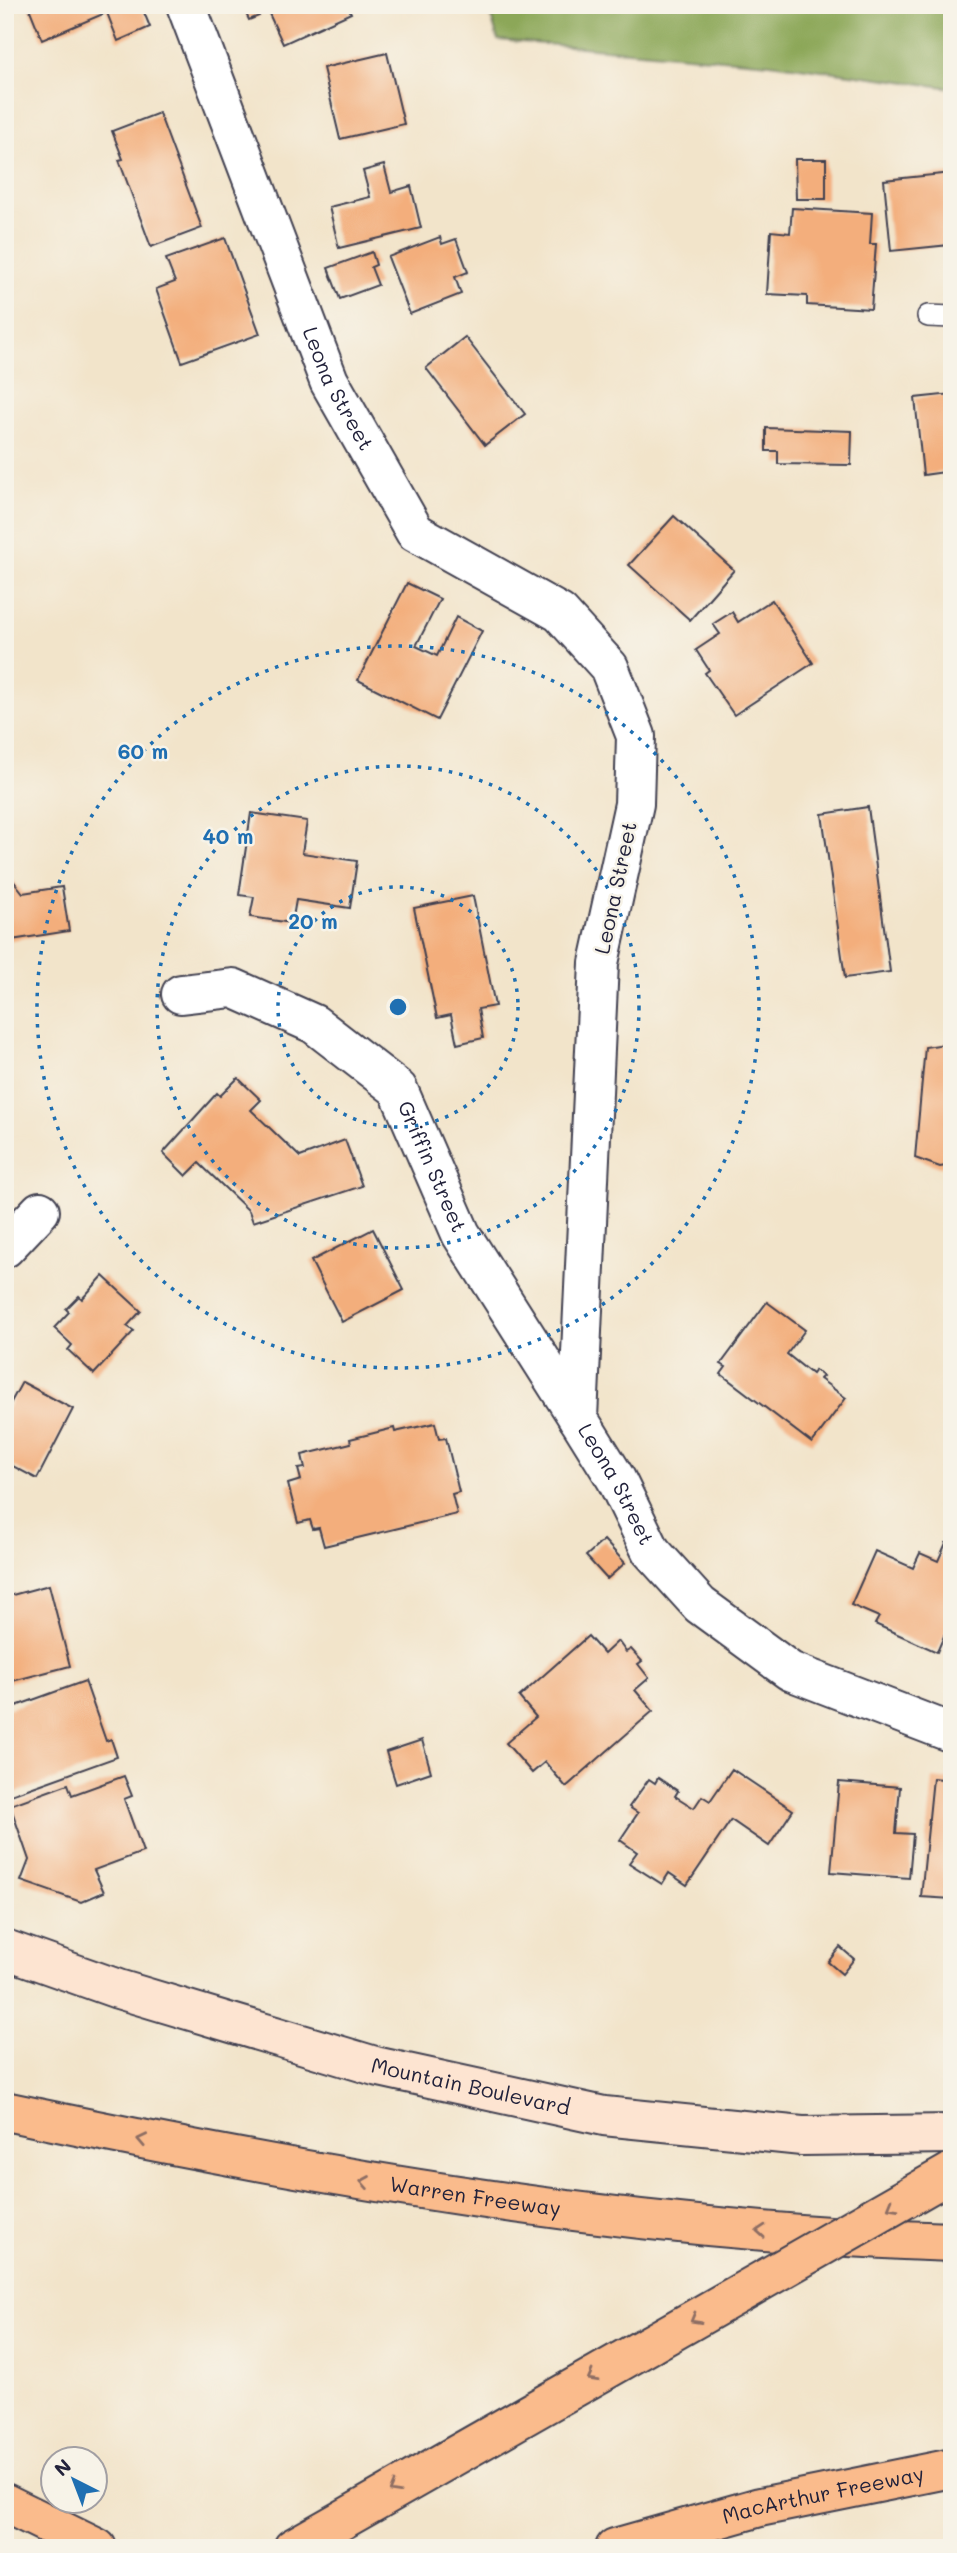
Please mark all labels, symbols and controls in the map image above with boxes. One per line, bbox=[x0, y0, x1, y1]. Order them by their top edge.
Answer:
street label: Leona Street bbox=[298, 323, 381, 455]
text: 60 m bbox=[118, 737, 168, 764]
street label: Leona Street bbox=[587, 819, 642, 956]
text: 40 m bbox=[202, 822, 254, 849]
text: 20 m bbox=[288, 907, 338, 934]
centre of rings bbox=[386, 995, 410, 1019]
street label: Griffin Street bbox=[393, 1096, 474, 1236]
street label: Leona Street bbox=[573, 1418, 661, 1549]
street label: Mountain Boulevard bbox=[369, 2051, 573, 2120]
one-way arrow bbox=[136, 2133, 148, 2148]
street label: Warren Freeway bbox=[388, 2169, 563, 2221]
one-way arrow bbox=[360, 2175, 371, 2190]
one-way arrow bbox=[887, 2198, 900, 2211]
one-way arrow bbox=[756, 2224, 767, 2239]
one-way arrow bbox=[689, 2311, 702, 2324]
one-way arrow bbox=[586, 2369, 599, 2382]
north arrow bbox=[38, 2444, 108, 2514]
text: N bbox=[49, 2453, 76, 2481]
street label: MacArthur Freeway bbox=[719, 2459, 926, 2529]
one-way arrow bbox=[388, 2481, 401, 2494]

